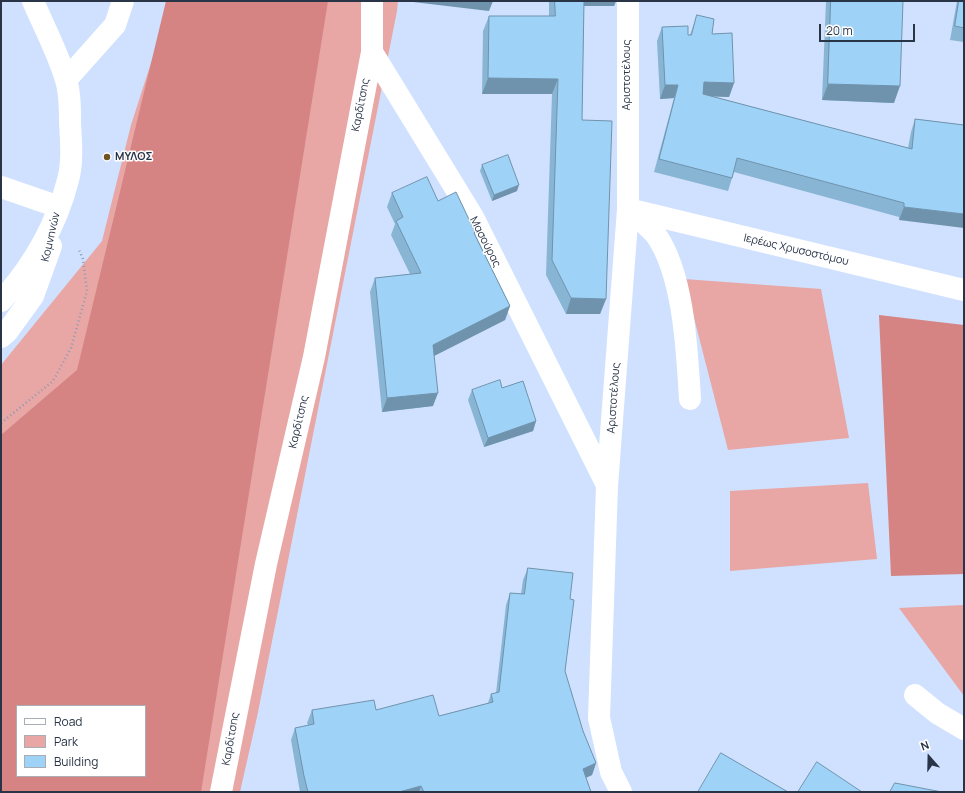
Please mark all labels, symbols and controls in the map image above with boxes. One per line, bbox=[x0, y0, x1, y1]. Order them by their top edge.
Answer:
scale bar bbox=[821, 16, 917, 42]
text: 20 m bbox=[826, 22, 853, 39]
street label: Αριστοτέλους bbox=[620, 39, 634, 111]
street label: Καρδίτσης bbox=[349, 77, 373, 133]
place label: ΜΥΛΟΣ bbox=[115, 150, 152, 164]
marker: ΜΥΛΟΣ bbox=[102, 152, 112, 162]
street label: Κομνηνών bbox=[39, 211, 63, 263]
street label: Μασούρας bbox=[467, 215, 503, 269]
street label: Ιερέως Χρυσοστόμου bbox=[742, 231, 850, 269]
street label: Αριστοτέλους bbox=[605, 362, 623, 434]
street label: Καρδίτσης bbox=[286, 394, 312, 450]
legend bbox=[16, 705, 146, 777]
street label: Καρδίτσης bbox=[220, 711, 242, 767]
text: Road bbox=[54, 713, 82, 730]
text: Park bbox=[54, 733, 78, 750]
north arrow bbox=[909, 737, 949, 777]
text: N bbox=[918, 737, 931, 754]
text: Building bbox=[54, 753, 98, 770]

